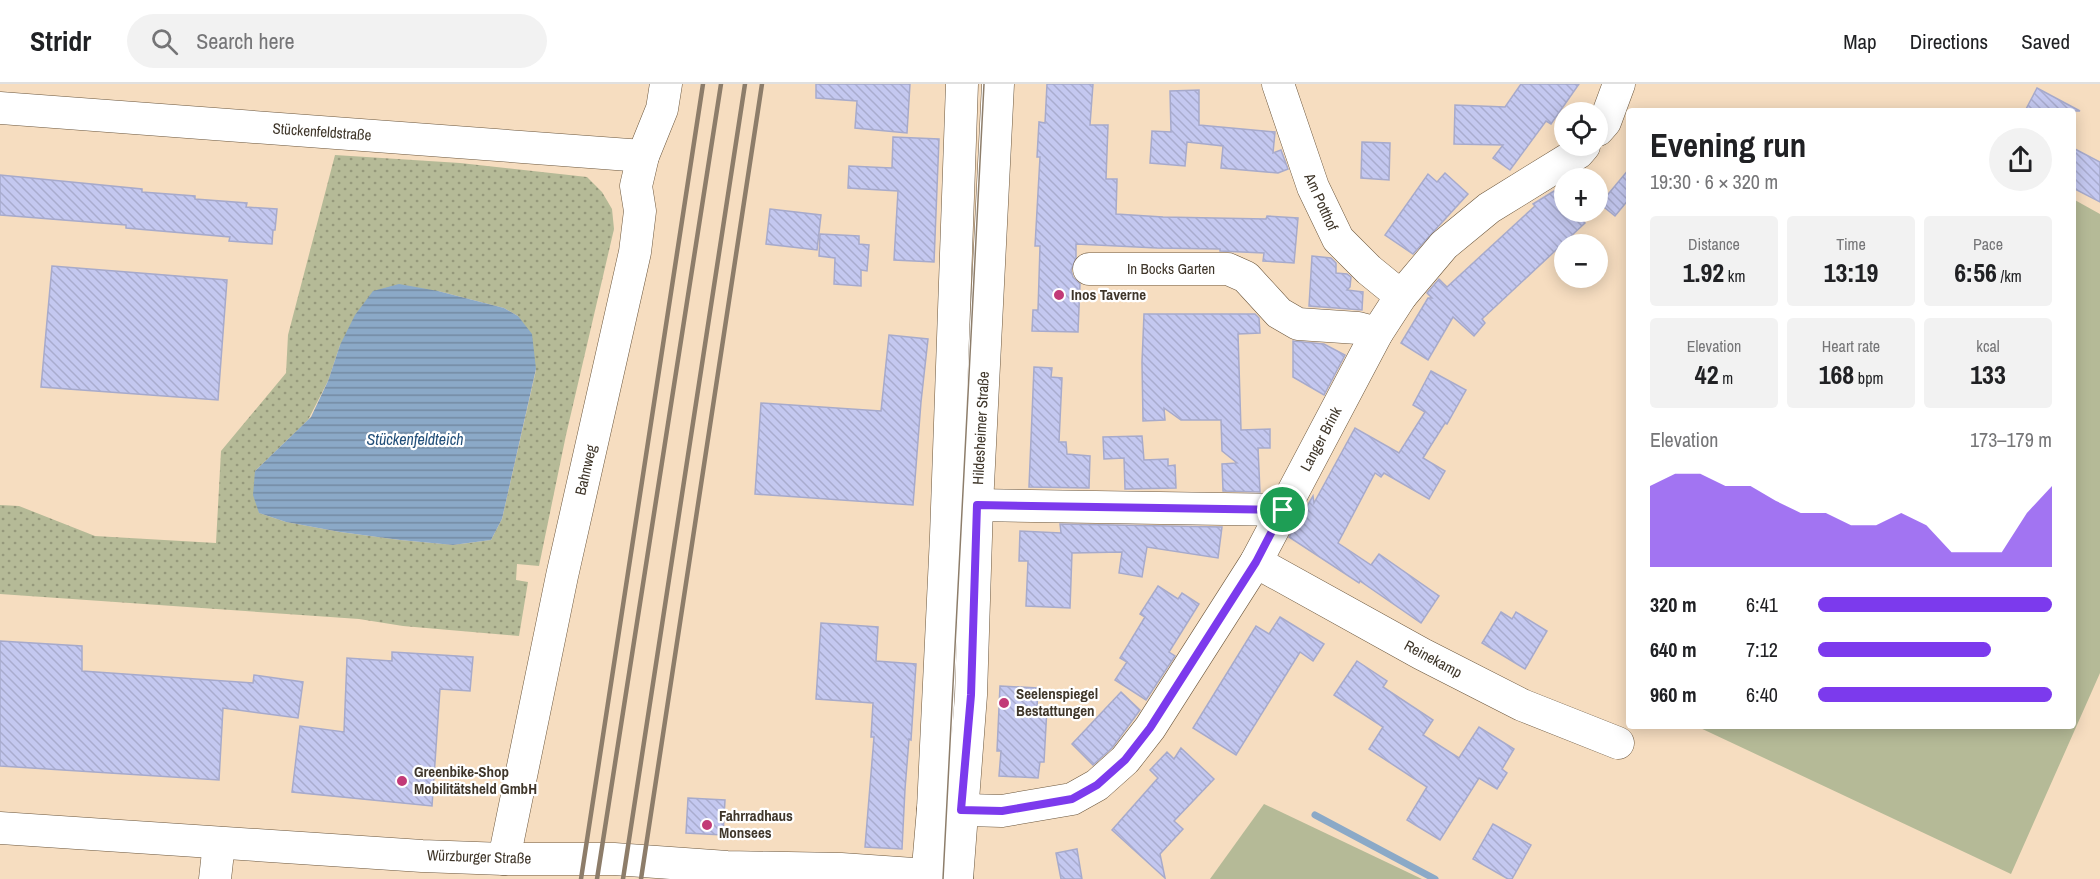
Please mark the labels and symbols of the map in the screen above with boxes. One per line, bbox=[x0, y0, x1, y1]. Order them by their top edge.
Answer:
street label: Stückenfeldstraße bbox=[272, 118, 372, 145]
street label: Am Potthof bbox=[1299, 169, 1344, 234]
street label: In Bocks Garten bbox=[1127, 258, 1215, 279]
place label: Inos Taverne bbox=[1071, 284, 1146, 305]
marker: Inos Taverne bbox=[1052, 288, 1066, 302]
street label: Hildesheimer Straße bbox=[967, 371, 994, 485]
street label: Langer Brink bbox=[1295, 402, 1347, 475]
water label: Stückenfeldteich bbox=[366, 428, 464, 450]
street label: Bahnweg bbox=[570, 442, 602, 497]
pin bbox=[1257, 484, 1308, 535]
street label: Reinekamp bbox=[1401, 635, 1466, 683]
place label: Seelenspiegel Bestattungen bbox=[1016, 683, 1098, 721]
marker: Seelenspiegel Bestattungen bbox=[997, 696, 1011, 710]
place label: Greenbike-Shop Mobilitätsheld GmbH bbox=[414, 761, 537, 799]
marker: Greenbike-Shop Mobilitätsheld GmbH bbox=[395, 774, 409, 788]
place label: Fahrradhaus Monsees bbox=[719, 805, 793, 843]
marker: Fahrradhaus Monsees bbox=[700, 818, 714, 832]
street label: Würzburger Straße bbox=[426, 844, 532, 869]

